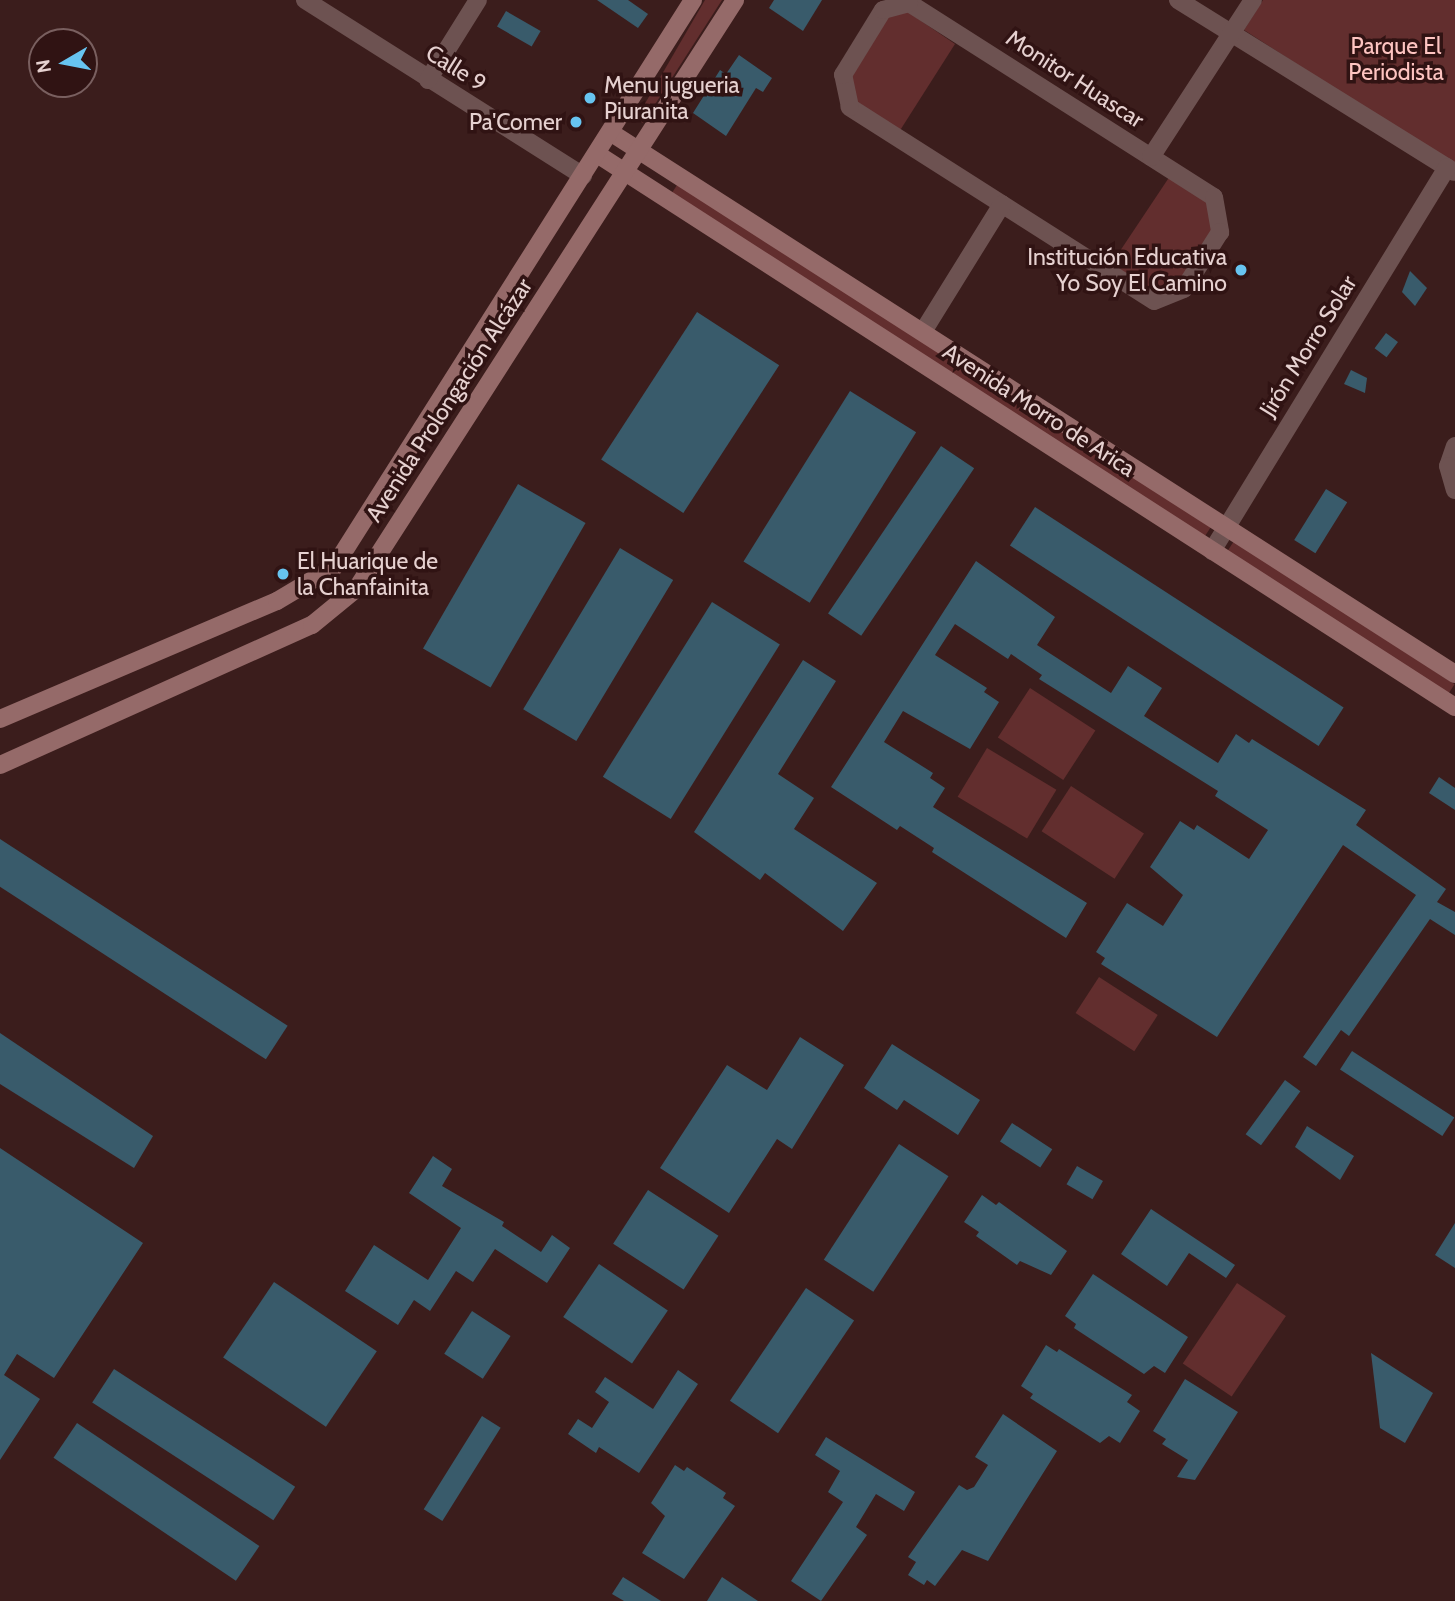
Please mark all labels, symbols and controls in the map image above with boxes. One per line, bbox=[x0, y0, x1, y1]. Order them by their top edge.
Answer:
street label: Monitor Huascar bbox=[1001, 24, 1149, 134]
north arrow bbox=[28, 28, 98, 98]
park label: Parque El Periodista bbox=[1348, 32, 1444, 86]
street label: Calle 9 bbox=[421, 39, 491, 97]
text: N bbox=[31, 58, 56, 75]
place label: Menu jugueria Piuranita bbox=[604, 71, 740, 125]
marker: Menu jugueria Piuranita bbox=[582, 90, 598, 106]
place label: Pa'Comer bbox=[469, 108, 562, 136]
marker: Pa'Comer bbox=[568, 114, 584, 130]
place label: Institución Educativa Yo Soy El Camino bbox=[1027, 243, 1227, 297]
marker: Institución Educativa Yo Soy El Camino bbox=[1233, 262, 1249, 278]
street label: Jirón Morro Solar bbox=[1254, 270, 1362, 422]
street label: Avenida Prolongación Alcázar bbox=[360, 273, 538, 527]
street label: Avenida Morro de Arica bbox=[938, 338, 1140, 482]
place label: El Huarique de la Chanfainita bbox=[297, 547, 438, 601]
marker: El Huarique de la Chanfainita bbox=[275, 566, 291, 582]

